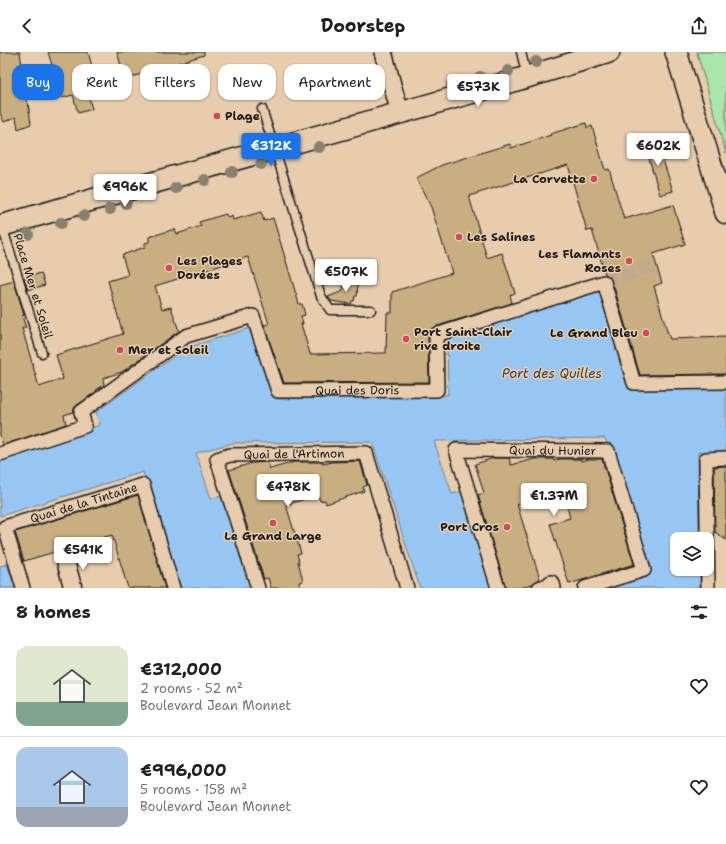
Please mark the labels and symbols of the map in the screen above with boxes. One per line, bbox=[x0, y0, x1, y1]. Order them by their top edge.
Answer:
pin: €573K bbox=[450, 74, 506, 108]
place label: Plage bbox=[225, 108, 260, 124]
marker: Plage bbox=[212, 111, 222, 121]
pin: €312K bbox=[243, 133, 299, 167]
pin: €602K bbox=[630, 133, 686, 167]
place label: La Corvette bbox=[513, 171, 586, 187]
pin: €996K bbox=[97, 174, 153, 208]
marker: La Corvette bbox=[589, 174, 599, 184]
place label: Les Salines bbox=[467, 229, 535, 245]
street label: Place Mer et Soleil bbox=[9, 231, 57, 341]
marker: Les Salines bbox=[454, 232, 464, 242]
place label: Les Flamants Roses bbox=[538, 246, 621, 276]
place label: Les Plages Dorées bbox=[177, 253, 242, 283]
marker: Les Flamants Roses bbox=[624, 256, 634, 266]
pin: €507K bbox=[318, 259, 374, 293]
marker: Les Plages Dorées bbox=[164, 263, 174, 273]
place label: Port Saint-Clair rive droite bbox=[414, 324, 513, 354]
place label: Le Grand Bleu bbox=[550, 325, 638, 341]
marker: Le Grand Bleu bbox=[641, 328, 651, 338]
marker: Port Saint-Clair rive droite bbox=[401, 334, 411, 344]
place label: Mer et Soleil bbox=[128, 342, 209, 358]
marker: Mer et Soleil bbox=[115, 345, 125, 355]
water label: Port des Quilles bbox=[502, 365, 602, 382]
street label: Quai des Doris bbox=[315, 382, 399, 399]
street label: Quai du Hunier bbox=[509, 442, 597, 459]
street label: Quai de l'Artimon bbox=[243, 445, 345, 463]
pin: €478K bbox=[260, 474, 316, 508]
street label: Quai de la Tintaine bbox=[28, 479, 140, 527]
pin: €1.37M bbox=[521, 483, 587, 517]
marker: Le Grand Large bbox=[268, 518, 278, 528]
place label: Port Cros bbox=[440, 519, 499, 535]
marker: Port Cros bbox=[502, 522, 512, 532]
place label: Le Grand Large bbox=[224, 528, 322, 544]
pin: €541K bbox=[55, 537, 111, 571]

